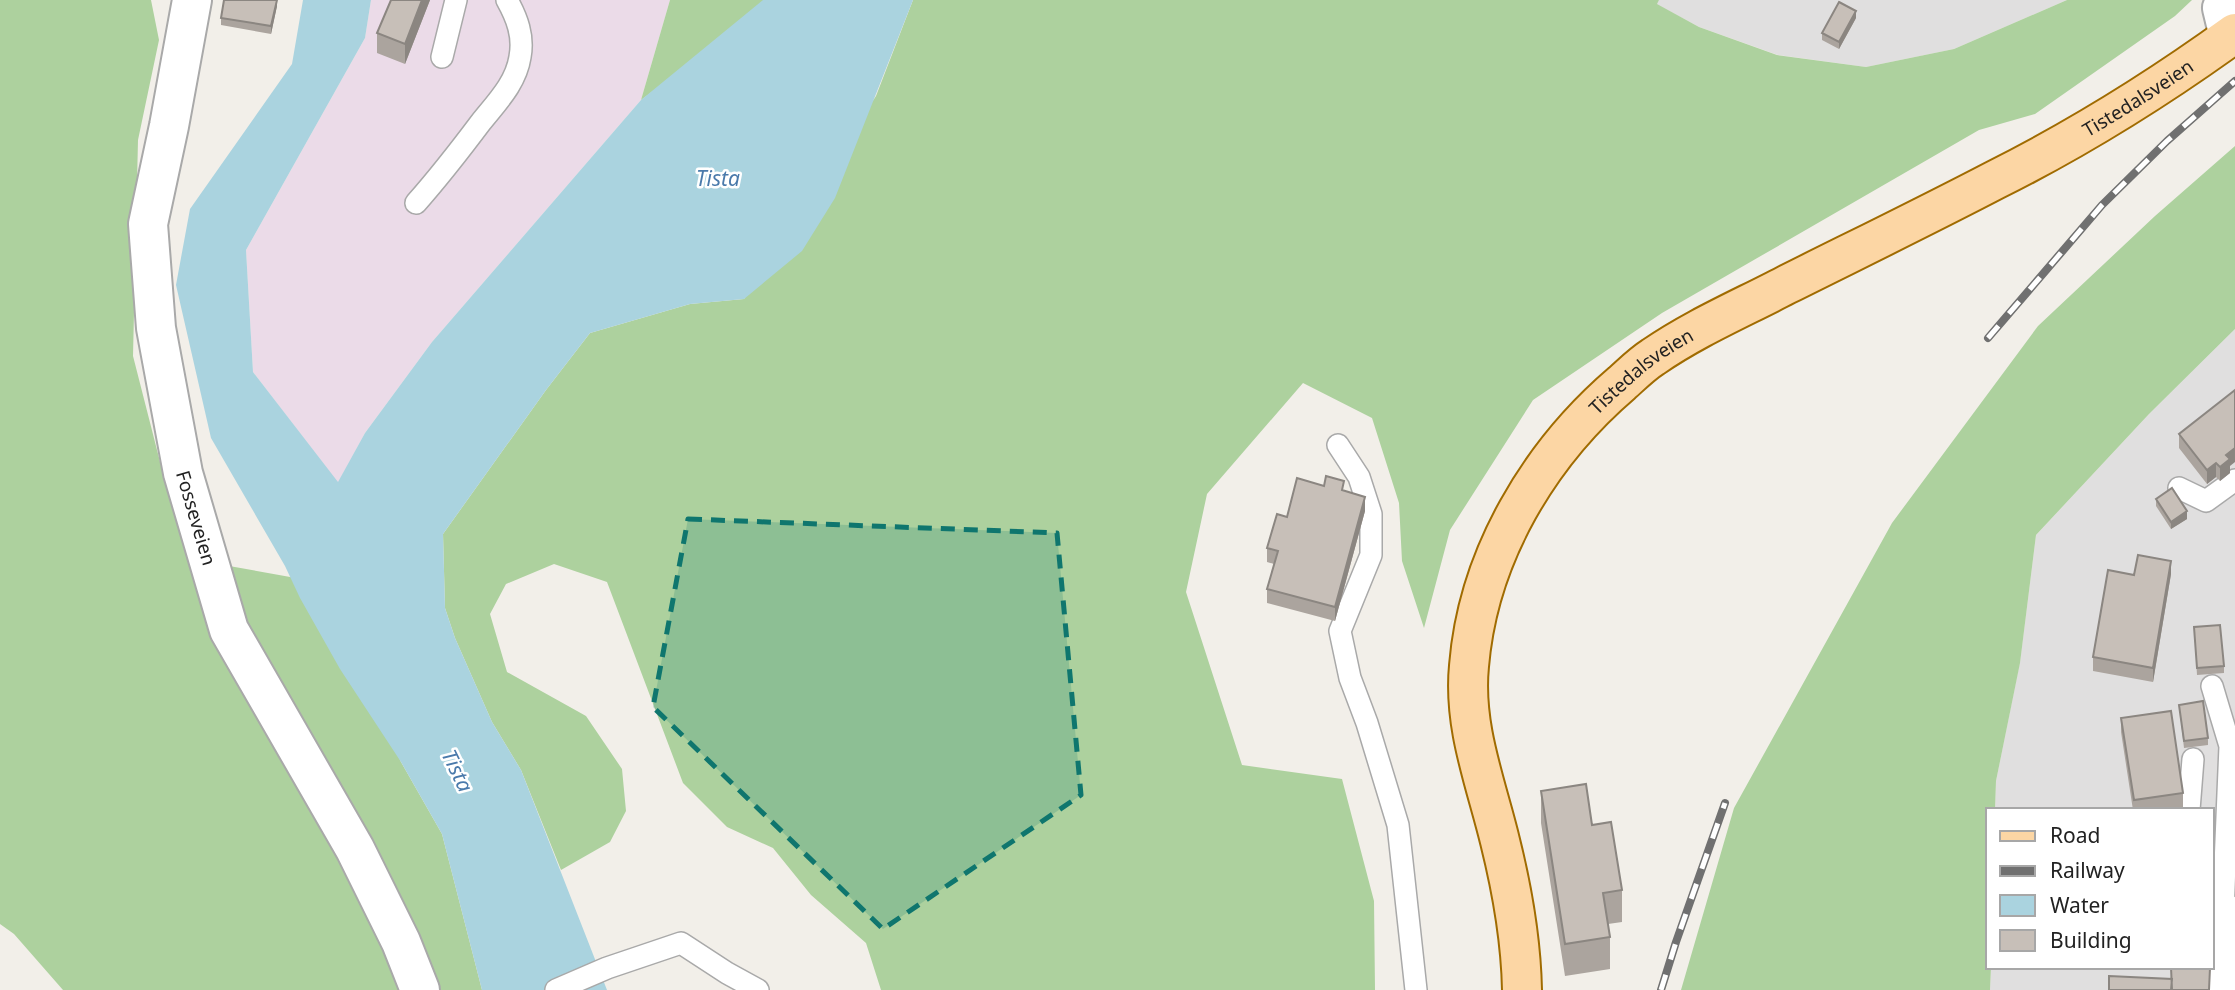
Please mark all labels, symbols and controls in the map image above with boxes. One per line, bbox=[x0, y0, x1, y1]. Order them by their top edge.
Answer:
street label: Tistedalsveien bbox=[2078, 53, 2198, 143]
water label: Tista bbox=[696, 164, 740, 192]
street label: Tistedalsveien bbox=[1583, 322, 1698, 420]
street label: Fosseveien bbox=[170, 467, 222, 569]
water label: Tista bbox=[436, 745, 480, 796]
legend bbox=[1986, 808, 2214, 969]
text: Road bbox=[2050, 821, 2100, 849]
text: Railway bbox=[2050, 856, 2125, 884]
text: Water bbox=[2050, 891, 2109, 919]
text: Building bbox=[2050, 926, 2132, 954]

